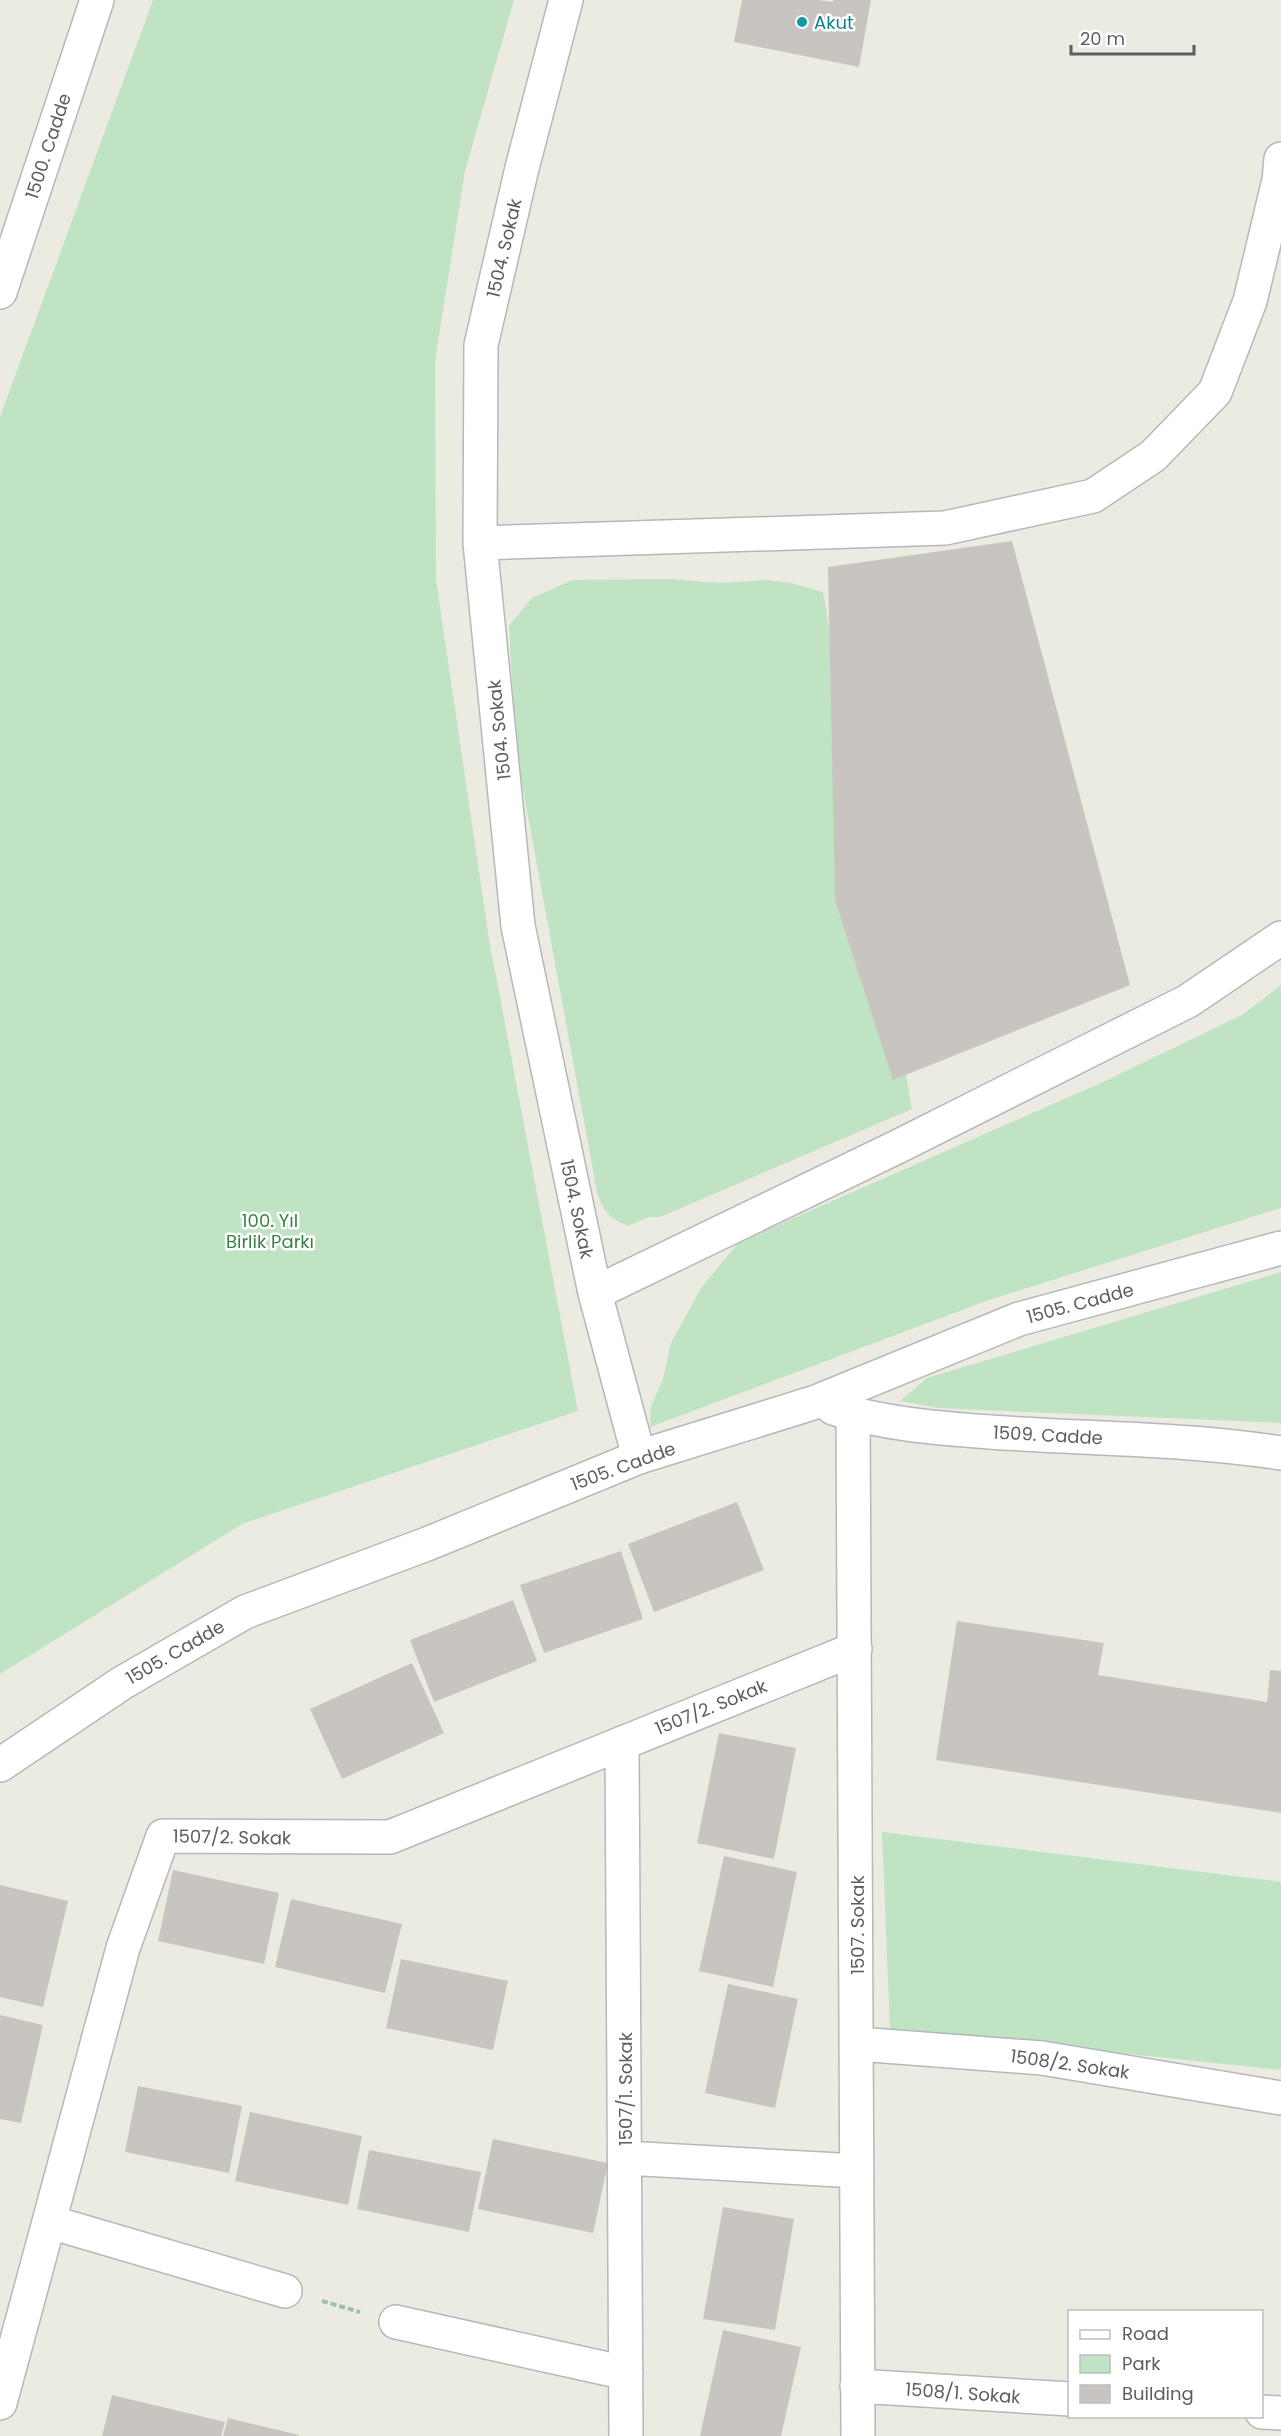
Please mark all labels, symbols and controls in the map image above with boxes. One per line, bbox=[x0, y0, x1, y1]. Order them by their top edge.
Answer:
place label: Akut bbox=[814, 10, 853, 35]
marker: Akut bbox=[795, 15, 809, 29]
scale bar bbox=[1071, 18, 1194, 56]
text: 20 m bbox=[1080, 26, 1125, 51]
street label: 1500. Cadde bbox=[19, 90, 77, 202]
street label: 1504. Sokak bbox=[480, 195, 528, 300]
street label: 1504. Sokak bbox=[481, 678, 517, 782]
street label: 1504. Sokak bbox=[554, 1157, 600, 1262]
park label: 100. Yıl Birlik Parkı bbox=[226, 1208, 314, 1254]
street label: 1505. Cadde bbox=[1024, 1277, 1136, 1329]
street label: 1509. Cadde bbox=[992, 1420, 1104, 1450]
street label: 1505. Cadde bbox=[567, 1435, 679, 1497]
street label: 1505. Cadde bbox=[121, 1614, 229, 1690]
street label: 1507/2. Sokak bbox=[651, 1673, 771, 1741]
street label: 1507/2. Sokak bbox=[173, 1823, 292, 1851]
street label: 1507. Sokak bbox=[845, 1874, 870, 1975]
street label: 1507/1. Sokak bbox=[613, 2031, 638, 2146]
street label: 1508/2. Sokak bbox=[1009, 2043, 1132, 2085]
legend bbox=[1068, 2310, 1263, 2418]
text: Road bbox=[1122, 2321, 1169, 2346]
text: Park bbox=[1122, 2351, 1161, 2376]
street label: 1508/1. Sokak bbox=[905, 2377, 1022, 2410]
text: Building bbox=[1122, 2381, 1194, 2406]

